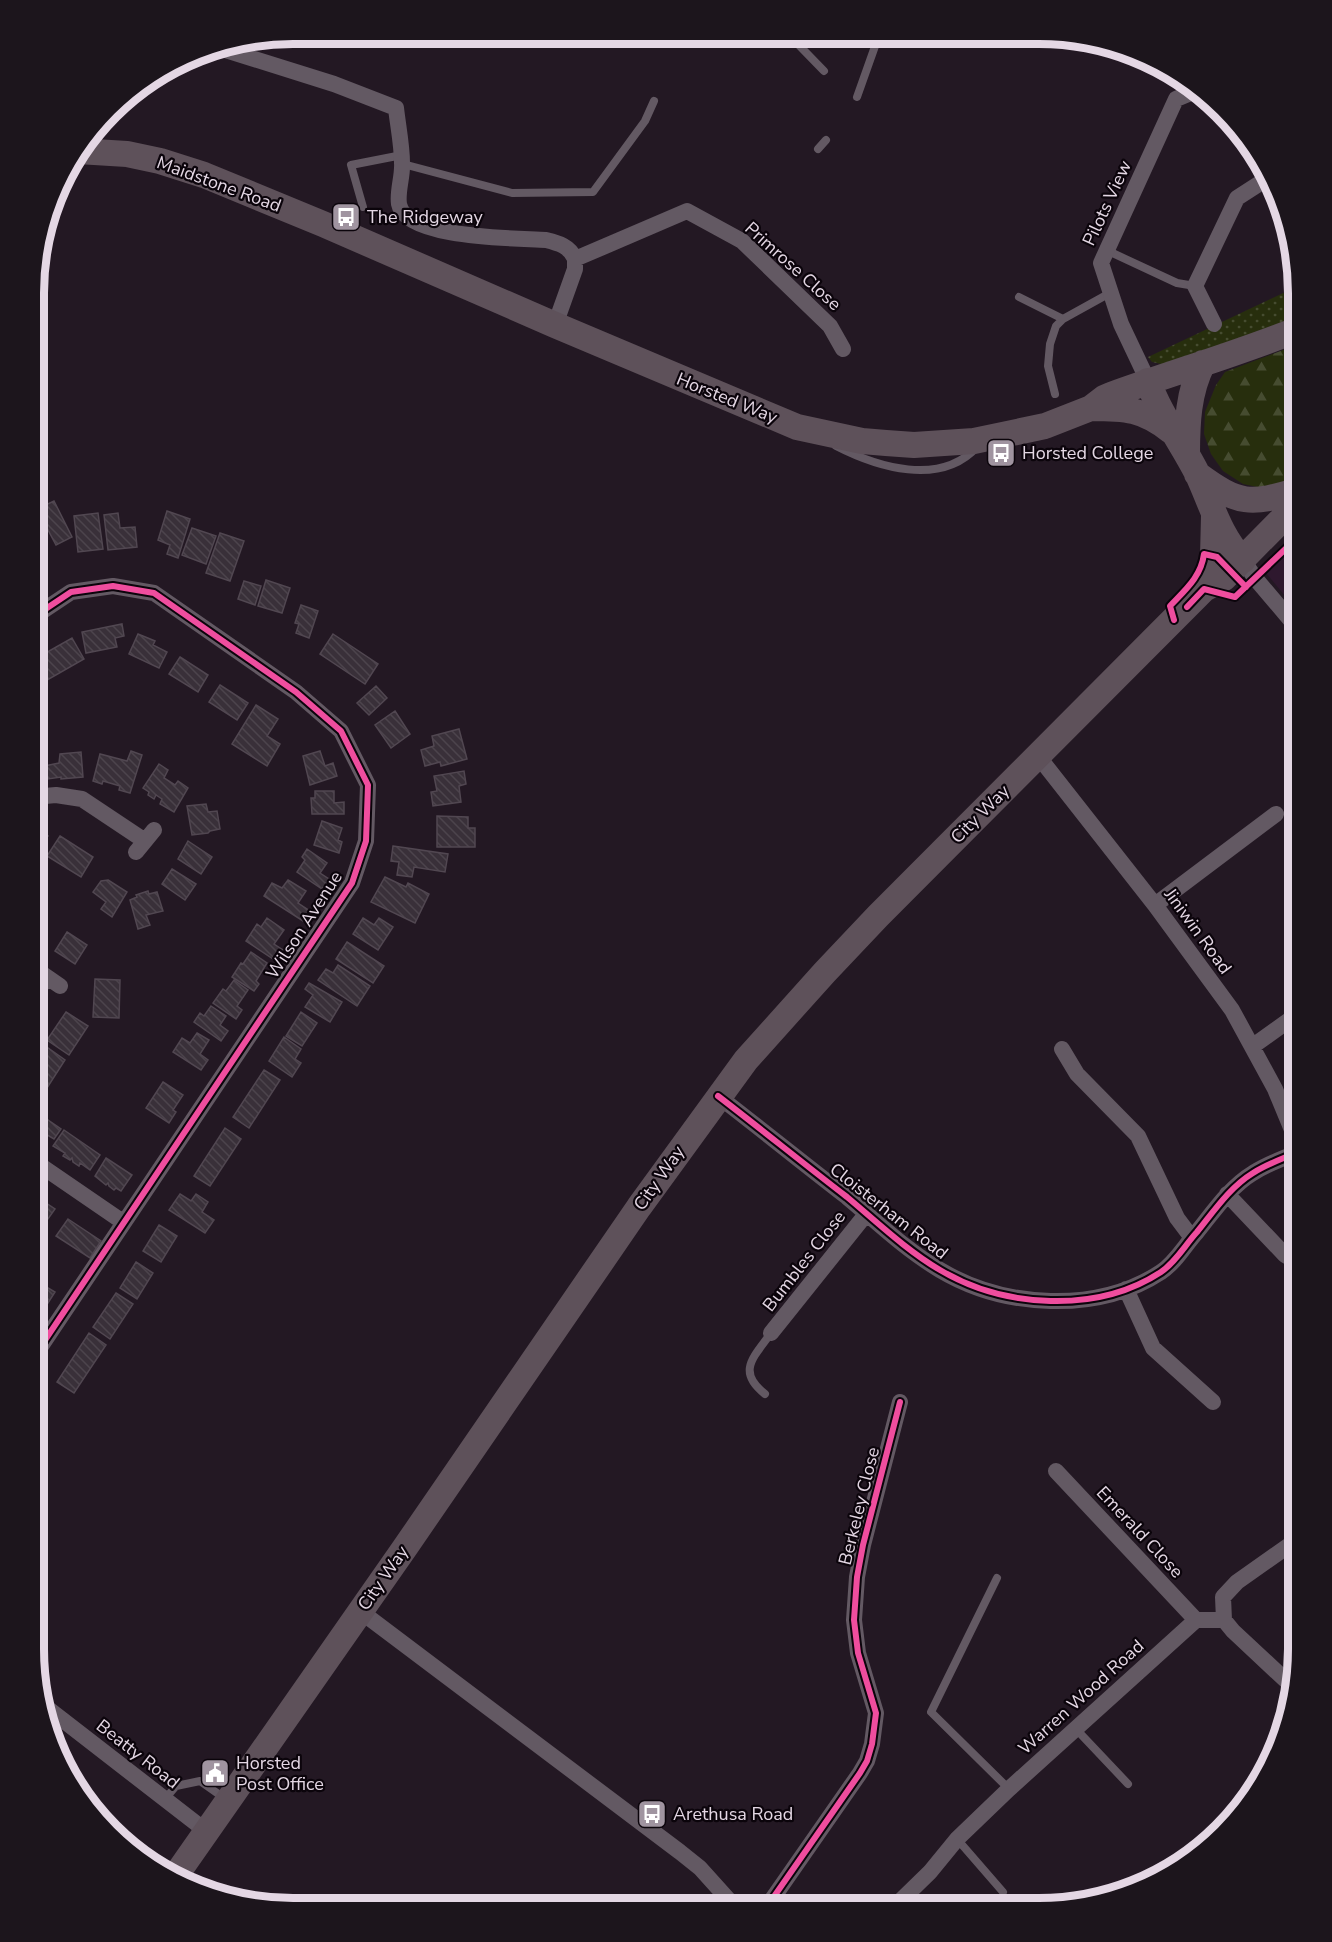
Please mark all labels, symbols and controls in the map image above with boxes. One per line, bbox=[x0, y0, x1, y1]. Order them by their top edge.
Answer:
street label: Maidstone Road bbox=[153, 150, 285, 218]
street label: Pilots View bbox=[1077, 156, 1137, 250]
bus stop icon: The Ridgeway bbox=[330, 201, 362, 233]
place label: The Ridgeway bbox=[367, 205, 483, 229]
street label: Primrose Close bbox=[740, 216, 846, 316]
street label: Horsted Way bbox=[673, 367, 782, 429]
bus stop icon: Horsted College bbox=[985, 437, 1017, 469]
place label: Horsted College bbox=[1022, 441, 1153, 465]
street label: City Way bbox=[945, 779, 1015, 849]
street label: Wilson Avenue bbox=[260, 866, 348, 984]
street label: Jiniwin Road bbox=[1158, 883, 1237, 979]
street label: City Way bbox=[628, 1140, 690, 1215]
street label: Cloisterham Road bbox=[825, 1157, 953, 1265]
street label: Bumbles Close bbox=[757, 1206, 851, 1316]
street label: Berkeley Close bbox=[833, 1445, 885, 1567]
street label: Emerald Close bbox=[1091, 1481, 1189, 1583]
street label: City Way bbox=[352, 1540, 414, 1615]
street label: Warren Wood Road bbox=[1013, 1634, 1149, 1760]
street label: Beatty Road bbox=[91, 1714, 185, 1794]
place label: Horsted Post Office bbox=[236, 1751, 324, 1796]
public building icon: Horsted Post Office bbox=[199, 1757, 231, 1789]
bus stop icon: Arethusa Road bbox=[636, 1798, 668, 1830]
place label: Arethusa Road bbox=[673, 1802, 793, 1826]

